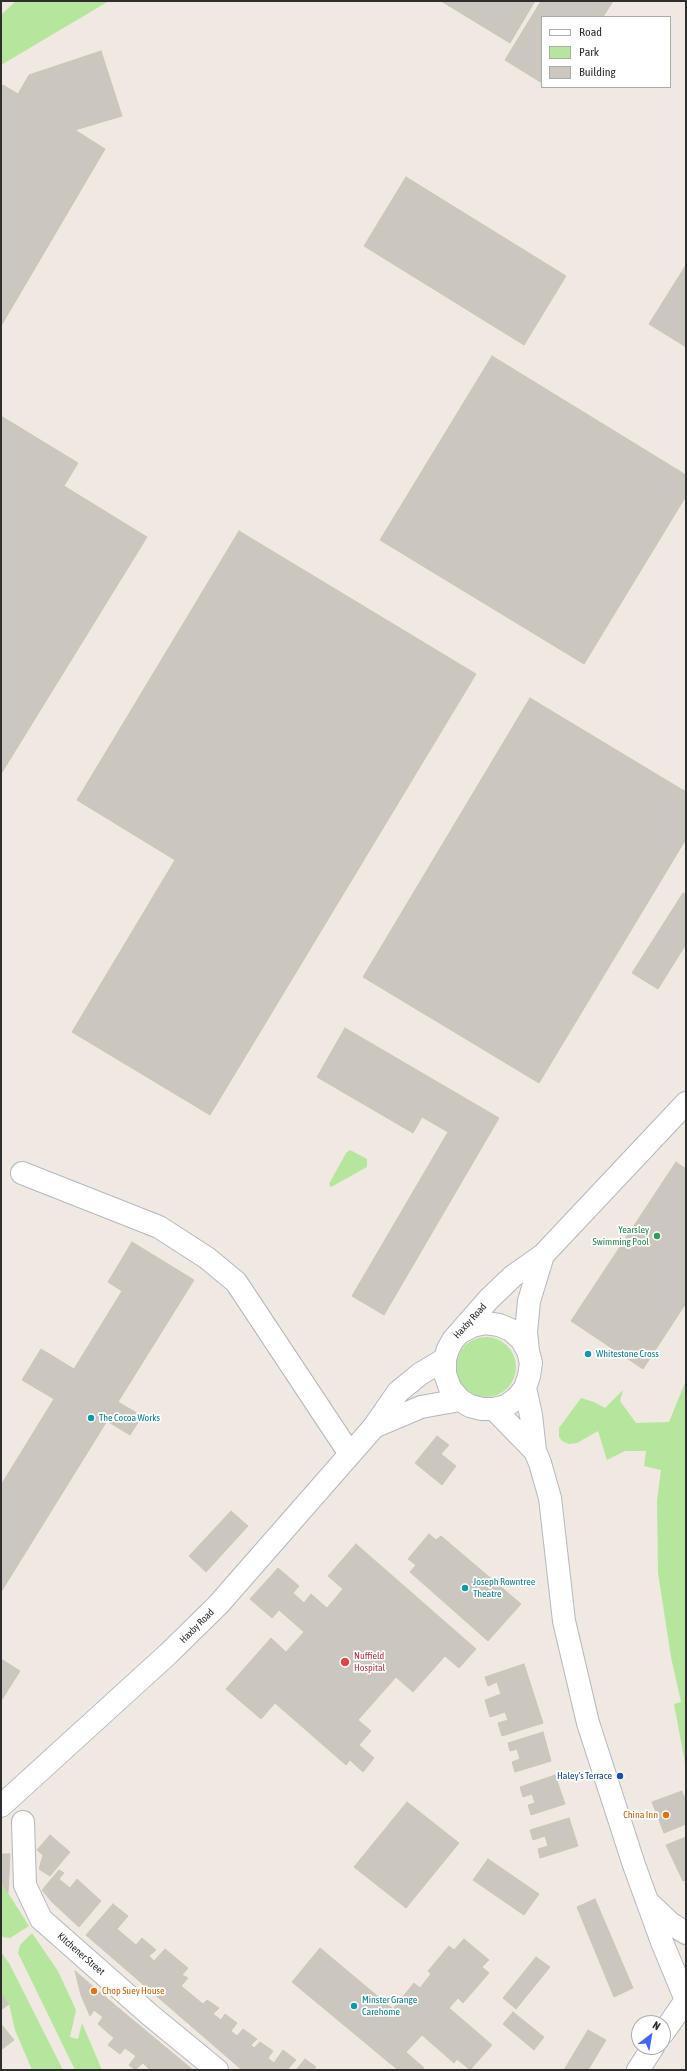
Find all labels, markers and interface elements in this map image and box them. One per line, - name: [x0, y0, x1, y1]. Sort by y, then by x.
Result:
- legend: [541, 16, 671, 88]
- text: Road: [579, 25, 602, 39]
- text: Park: [579, 45, 599, 59]
- text: Building: [579, 65, 616, 79]
- place label: Yearsley Swimming Pool: [593, 1224, 649, 1248]
- marker: Yearsley Swimming Pool: [652, 1231, 662, 1241]
- street label: Haxby Road: [451, 1301, 489, 1341]
- place label: Whitestone Cross: [596, 1348, 659, 1360]
- marker: Whitestone Cross: [583, 1349, 593, 1359]
- place label: The Cocoa Works: [99, 1412, 160, 1424]
- marker: The Cocoa Works: [86, 1413, 96, 1423]
- place label: Joseph Rowntree Theatre: [473, 1576, 535, 1600]
- marker: Joseph Rowntree Theatre: [460, 1583, 470, 1593]
- street label: Haxby Road: [177, 1606, 217, 1646]
- place label: Nuffield Hospital: [354, 1650, 385, 1674]
- marker: Nuffield Hospital: [339, 1656, 351, 1668]
- place label: Haley's Terrace: [557, 1770, 612, 1782]
- marker: Haley's Terrace: [615, 1771, 625, 1781]
- place label: China Inn: [623, 1809, 658, 1821]
- marker: China Inn: [661, 1810, 671, 1820]
- street label: Kitchener Street: [55, 1930, 107, 1978]
- place label: Chop Suey House: [102, 1985, 165, 1997]
- marker: Chop Suey House: [89, 1986, 99, 1996]
- place label: Minster Grange Carehome: [362, 1994, 417, 2018]
- marker: Minster Grange Carehome: [349, 2001, 359, 2011]
- north arrow: [631, 2015, 671, 2055]
- text: N: [651, 2019, 663, 2032]

